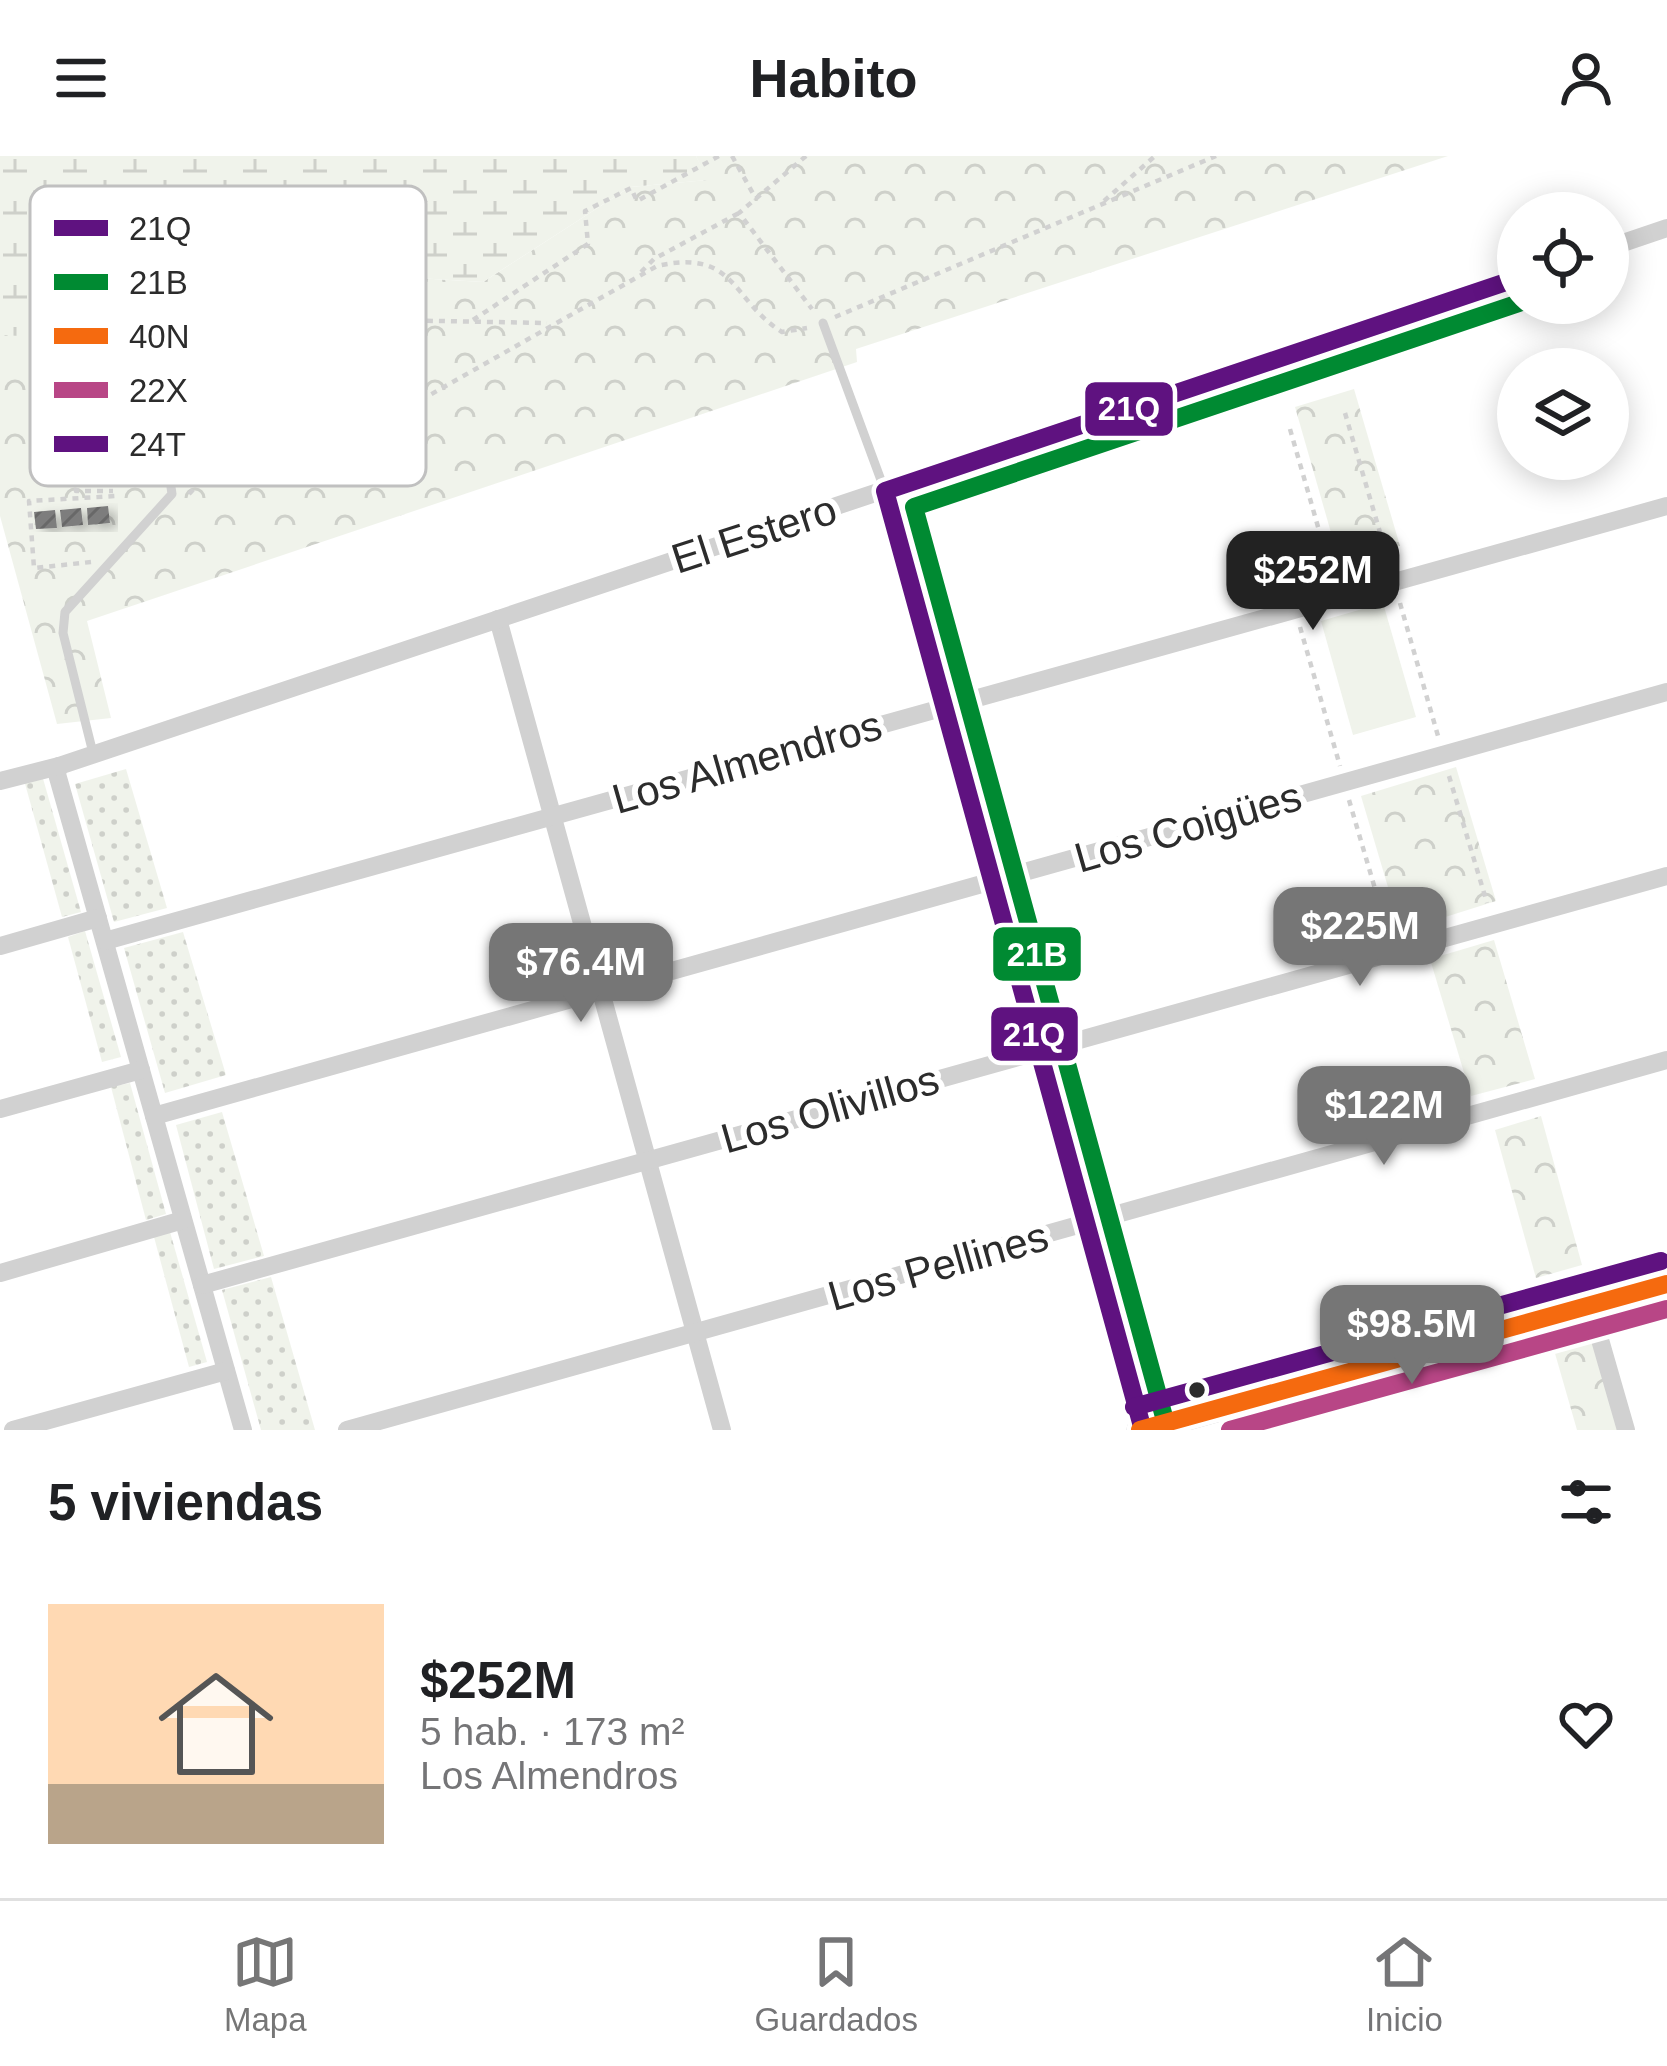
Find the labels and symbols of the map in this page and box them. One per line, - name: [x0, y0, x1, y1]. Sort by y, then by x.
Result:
- legend: [30, 186, 426, 486]
- text: 21Q: [129, 210, 191, 247]
- text: 21B: [129, 264, 188, 301]
- text: 40N: [129, 318, 190, 355]
- text: 22X: [129, 372, 188, 409]
- line badge: 21Q: [1083, 380, 1175, 438]
- text: 21Q: [1098, 390, 1160, 427]
- text: 24T: [129, 426, 186, 463]
- street label: El Estero: [666, 485, 842, 583]
- pin: $252M: [1229, 531, 1397, 633]
- street label: Los Almendros: [607, 701, 887, 823]
- street label: Los Coigües: [1069, 772, 1307, 882]
- pin: $225M: [1276, 887, 1444, 989]
- pin: $76.4M: [483, 923, 679, 1025]
- line badge: 21B: [991, 925, 1083, 983]
- text: 21B: [1007, 936, 1067, 973]
- line badge: 21Q: [989, 1005, 1080, 1063]
- text: 21Q: [1003, 1016, 1065, 1053]
- street label: Los Olivillos: [716, 1056, 944, 1162]
- pin: $122M: [1300, 1066, 1468, 1168]
- street label: Los Pellines: [823, 1212, 1053, 1320]
- pin: $98.5M: [1314, 1285, 1510, 1387]
- unlabelled marker: [1186, 1379, 1208, 1401]

